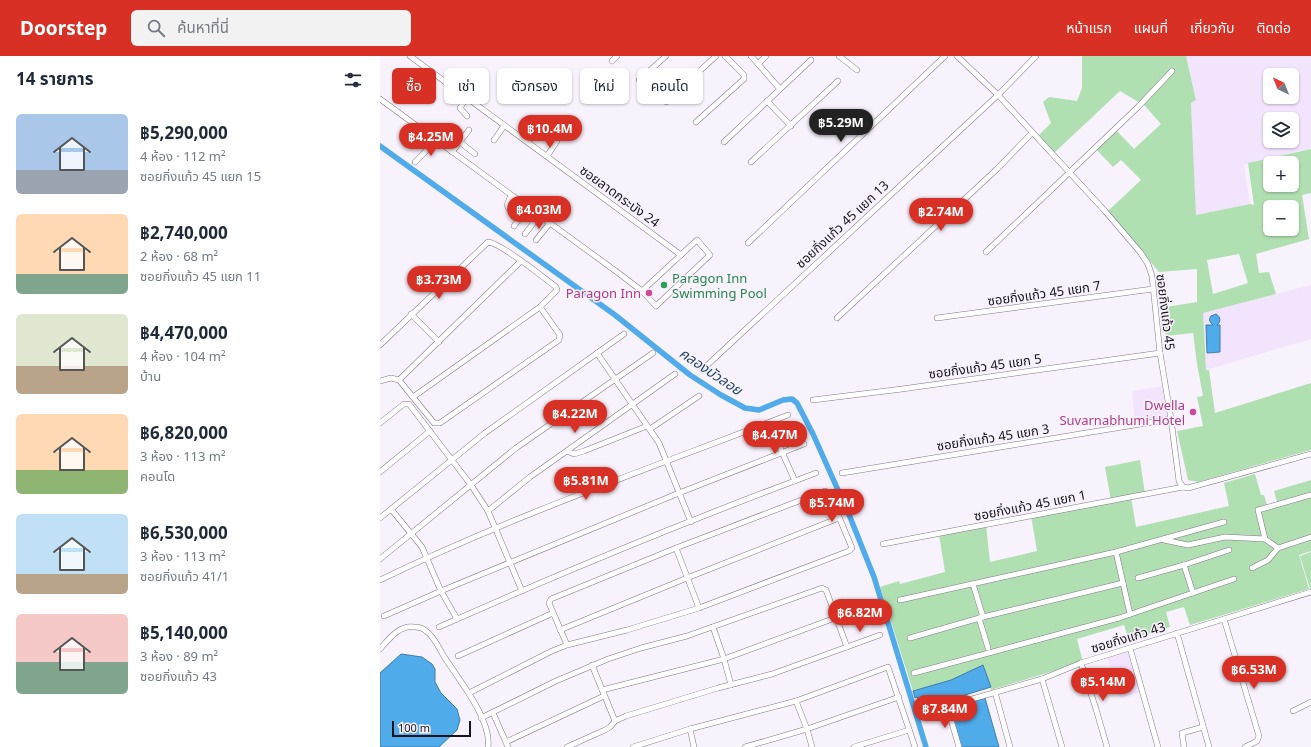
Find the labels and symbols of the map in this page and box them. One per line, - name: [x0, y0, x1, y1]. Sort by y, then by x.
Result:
- north arrow: [1263, 68, 1299, 104]
- pin: ฿5.29M: [808, 109, 874, 143]
- pin: ฿10.4M: [517, 115, 583, 149]
- pin: ฿4.25M: [398, 123, 464, 157]
- street label: ซอยลาดกระบัง 24: [576, 161, 664, 231]
- street label: ซอยกิ่งแก้ว 45 แยก 13: [792, 176, 892, 272]
- pin: ฿4.03M: [506, 196, 572, 230]
- pin: ฿2.74M: [908, 198, 974, 232]
- pin: ฿3.73M: [406, 266, 472, 300]
- place label: Paragon Inn Swimming Pool: [672, 269, 767, 302]
- street label: ซอยกิ่งแก้ว 45: [1152, 273, 1180, 351]
- street label: ซอยกิ่งแก้ว 45 แยก 7: [986, 276, 1102, 310]
- marker: Paragon Inn Swimming Pool: [659, 280, 669, 290]
- place label: Paragon Inn: [566, 284, 641, 302]
- marker: Paragon Inn: [644, 288, 654, 298]
- water label: คลองบัวลอย: [676, 343, 747, 400]
- street label: ซอยกิ่งแก้ว 45 แยก 5: [927, 349, 1043, 383]
- place label: Dwella Suvarnabhumi Hotel: [1059, 396, 1185, 429]
- pin: ฿4.22M: [542, 400, 608, 434]
- marker: Dwella Suvarnabhumi Hotel: [1188, 407, 1198, 417]
- street label: ซอยกิ่งแก้ว 45 แยก 3: [935, 419, 1051, 455]
- pin: ฿4.47M: [742, 421, 808, 455]
- pin: ฿5.81M: [553, 467, 619, 501]
- street label: ซอยกิ่งแก้ว 45 แยก 1: [972, 485, 1088, 525]
- pin: ฿5.74M: [799, 489, 865, 523]
- pin: ฿6.82M: [827, 599, 893, 633]
- street label: ซอยกิ่งแก้ว 43: [1089, 617, 1167, 657]
- pin: ฿6.53M: [1221, 656, 1287, 690]
- pin: ฿5.14M: [1070, 668, 1136, 702]
- pin: ฿7.84M: [912, 695, 978, 729]
- scale bar: [392, 719, 471, 738]

